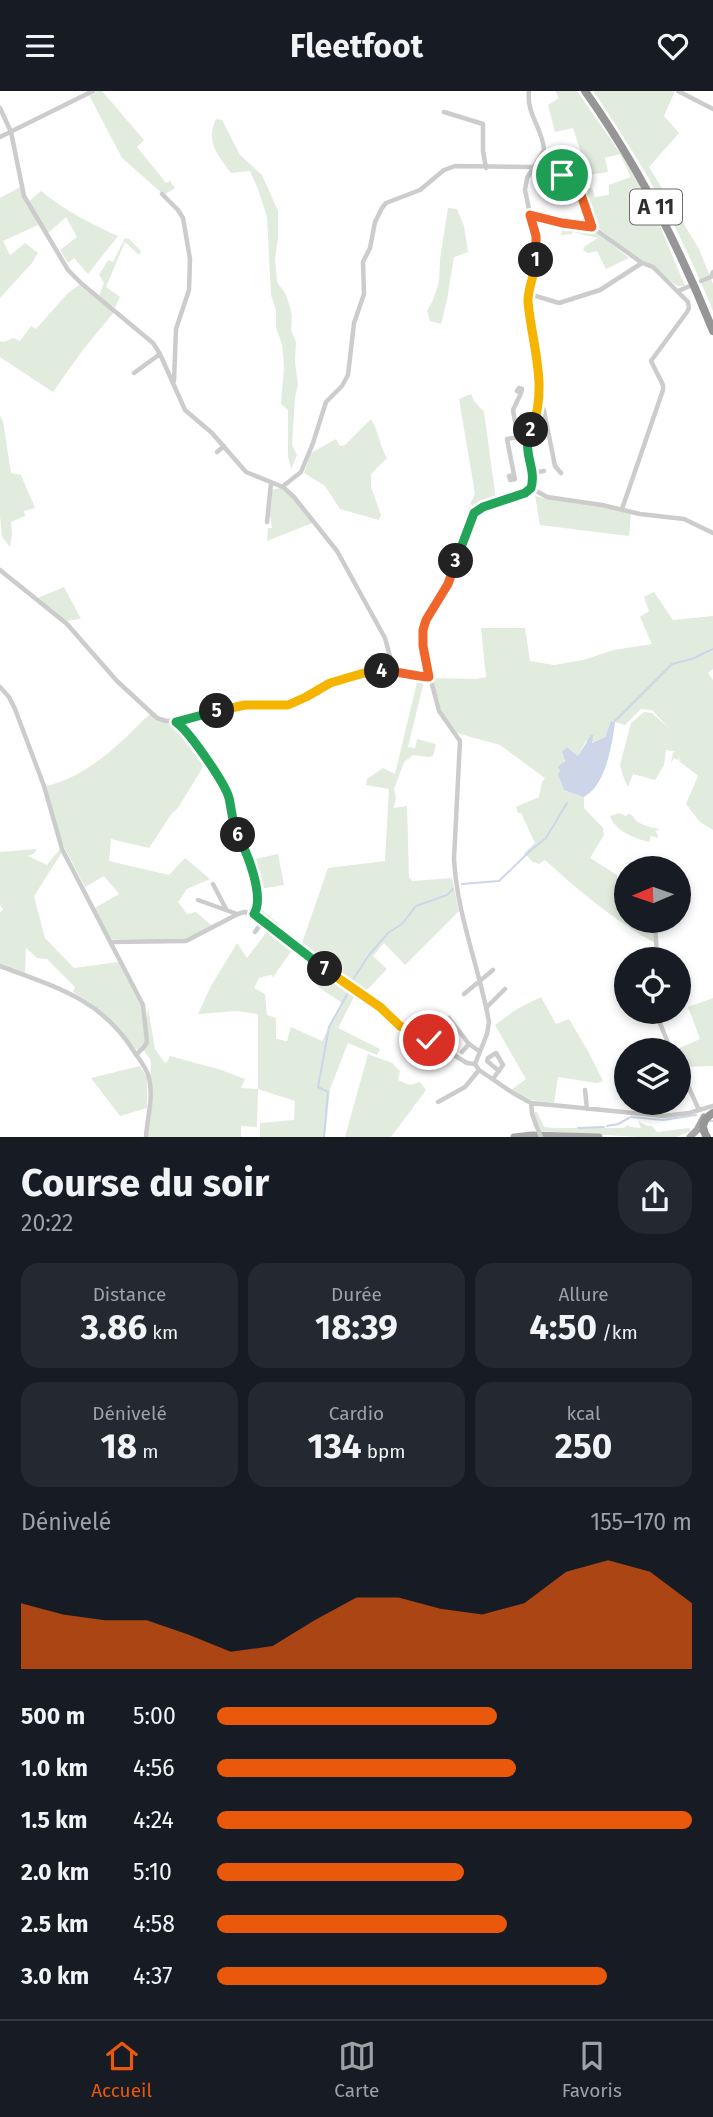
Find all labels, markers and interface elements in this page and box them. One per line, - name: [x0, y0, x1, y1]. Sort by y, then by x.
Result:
- icon: menu: [21, 27, 59, 65]
- text: Fleetfoot: [290, 27, 423, 65]
- icon: heart: [654, 27, 692, 65]
- pin: [532, 145, 592, 205]
- icon: arrive: [543, 156, 581, 194]
- road number: A 11: [630, 190, 682, 225]
- pin: 1: [518, 243, 554, 277]
- text: 1: [531, 248, 540, 271]
- pin: 2: [514, 413, 548, 447]
- text: 2: [526, 418, 535, 441]
- pin: 3: [438, 543, 474, 579]
- text: 3: [451, 549, 460, 572]
- pin: 4: [364, 653, 400, 689]
- text: 4: [376, 659, 387, 682]
- pin: 5: [200, 693, 234, 729]
- text: 5: [211, 699, 222, 722]
- pin: 6: [220, 817, 256, 853]
- text: 6: [232, 823, 243, 846]
- north arrow: [614, 856, 691, 933]
- map controls: [614, 856, 691, 1115]
- button: locate: [614, 947, 691, 1024]
- pin: 7: [308, 951, 342, 987]
- text: 7: [320, 957, 329, 980]
- pin: [399, 1010, 459, 1070]
- icon: check: [410, 1021, 448, 1059]
- button: layers: [614, 1038, 691, 1115]
- text: Course du soir: [21, 1160, 269, 1206]
- button: share: [618, 1160, 692, 1234]
- text: 20:22: [21, 1209, 74, 1237]
- text: Distance: [93, 1283, 166, 1306]
- text: Durée: [331, 1283, 382, 1306]
- text: Allure: [558, 1283, 609, 1306]
- text: 3.86: [81, 1306, 147, 1348]
- text: 18:39: [315, 1306, 398, 1348]
- text: 4:50: [529, 1306, 597, 1348]
- text: km: [147, 1321, 178, 1344]
- text: /km: [597, 1321, 638, 1344]
- text: Dénivelé: [92, 1402, 167, 1425]
- text: Cardio: [329, 1402, 384, 1425]
- text: kcal: [566, 1402, 601, 1425]
- text: 18: [101, 1425, 137, 1467]
- text: 134: [307, 1425, 362, 1467]
- text: 250: [555, 1425, 612, 1467]
- text: m: [137, 1440, 158, 1463]
- text: bpm: [362, 1440, 406, 1463]
- text: Dénivelé: [21, 1508, 111, 1536]
- text: 155–170 m: [590, 1508, 692, 1536]
- text: 500 m: [21, 1702, 85, 1730]
- text: 5:00: [133, 1702, 176, 1730]
- text: 1.0 km: [21, 1754, 88, 1782]
- text: 4:56: [133, 1754, 175, 1782]
- text: 1.5 km: [21, 1806, 87, 1834]
- text: 4:24: [133, 1806, 174, 1834]
- text: 2.0 km: [21, 1858, 89, 1886]
- text: 5:10: [133, 1858, 172, 1886]
- text: 2.5 km: [21, 1910, 89, 1938]
- text: 4:58: [133, 1910, 175, 1938]
- text: 3.0 km: [21, 1962, 89, 1990]
- text: 4:37: [133, 1962, 173, 1990]
- tab: Accueil: [91, 2037, 152, 2102]
- tab: Carte: [334, 2037, 379, 2102]
- tab: Favoris: [562, 2037, 622, 2102]

